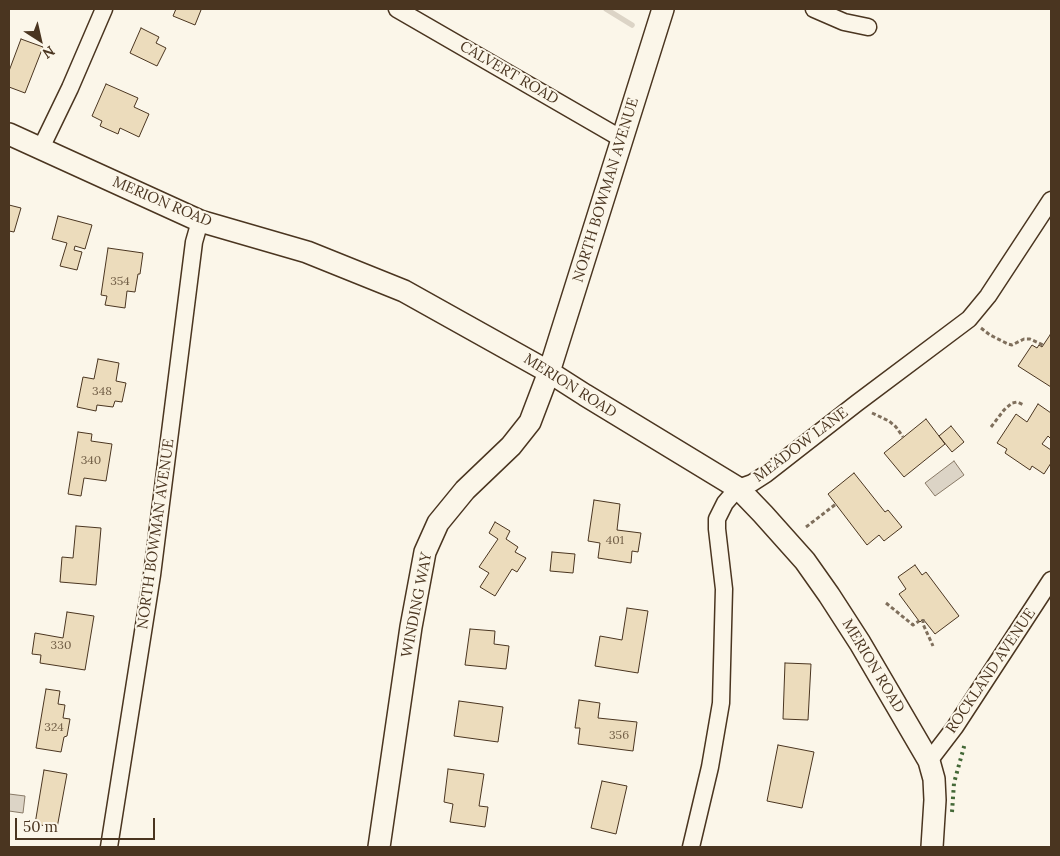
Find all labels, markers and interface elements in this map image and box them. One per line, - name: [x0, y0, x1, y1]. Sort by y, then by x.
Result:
- north arrow: [15, 15, 65, 65]
- street label: CALVERT ROAD: [456, 37, 562, 109]
- text: N: [39, 42, 58, 63]
- street label: NORTH BOWMAN AVENUE: [569, 95, 643, 285]
- street label: MERION ROAD: [110, 173, 214, 231]
- house number: 354: [110, 275, 130, 289]
- street label: MERION ROAD: [520, 350, 620, 422]
- house number: 348: [92, 385, 112, 399]
- street label: MEADOW LANE: [750, 404, 852, 486]
- street label: NORTH BOWMAN AVENUE: [134, 438, 178, 630]
- house number: 340: [81, 454, 101, 468]
- house number: 401: [606, 534, 624, 548]
- street label: WINDING WAY: [398, 551, 436, 659]
- street label: ROCKLAND AVENUE: [942, 605, 1040, 737]
- street label: MERION ROAD: [838, 616, 908, 716]
- house number: 330: [51, 639, 71, 653]
- house number: 324: [44, 721, 64, 735]
- house number: 356: [609, 729, 629, 743]
- scale bar: [18, 808, 158, 840]
- text: 50 m: [23, 817, 58, 836]

